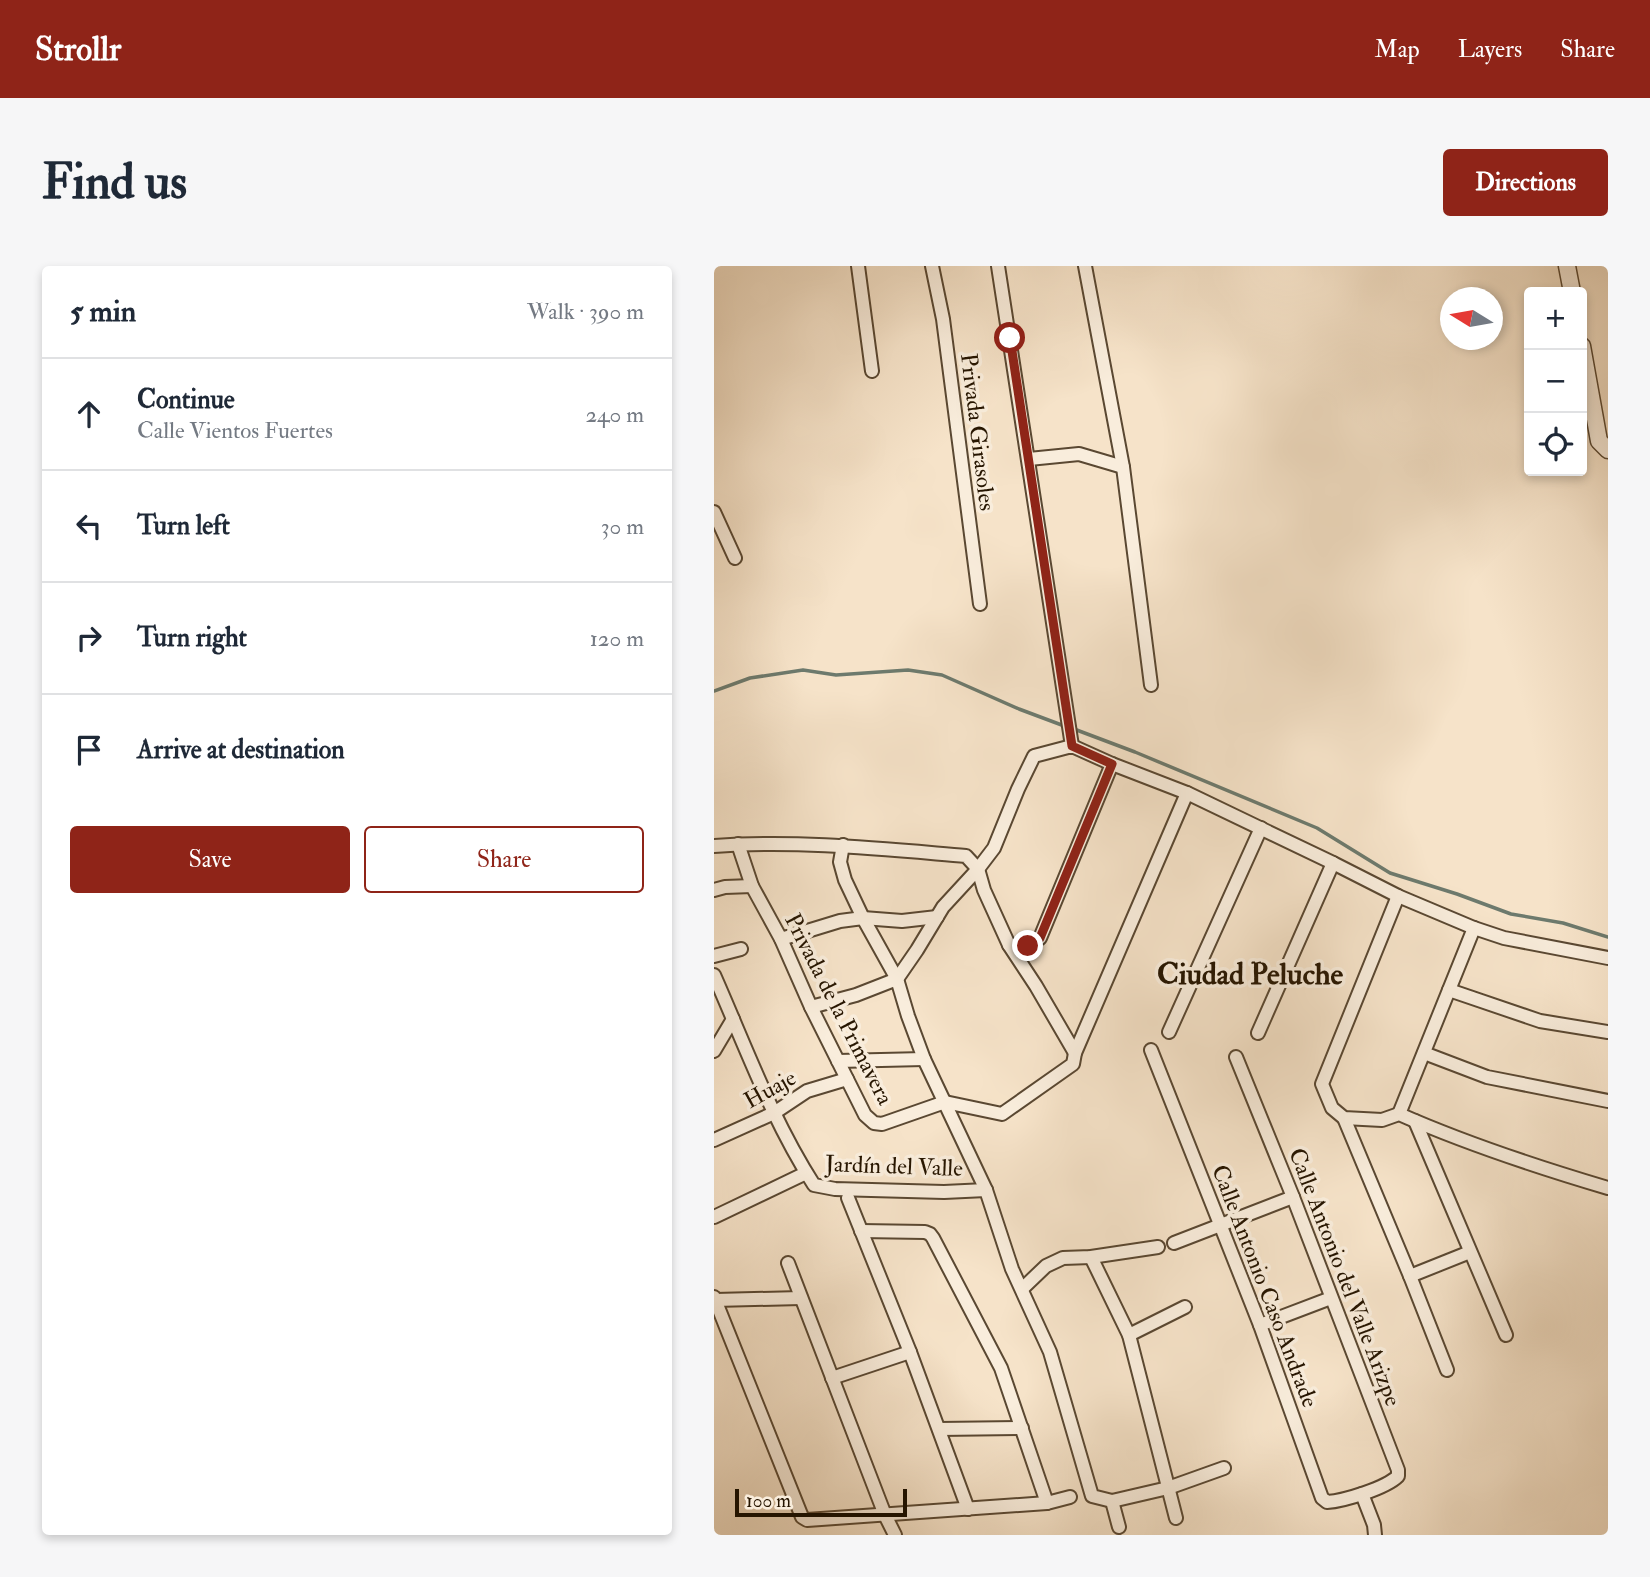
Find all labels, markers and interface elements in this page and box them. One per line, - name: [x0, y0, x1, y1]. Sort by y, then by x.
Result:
- text: Strollr: [35, 29, 121, 70]
- text: Map: [1375, 34, 1420, 65]
- text: Layers: [1458, 34, 1522, 65]
- text: Share: [1560, 34, 1615, 65]
- button: Directions: [1443, 149, 1608, 216]
- text: Find us: [42, 152, 187, 213]
- north arrow: [1440, 287, 1503, 350]
- map controls: [1524, 287, 1587, 476]
- button: +: [1524, 287, 1587, 350]
- text: 5 min: [70, 293, 136, 330]
- text: Walk · 390 m: [527, 297, 644, 326]
- route start: [994, 322, 1025, 353]
- button: −: [1524, 350, 1587, 413]
- street label: Privada Girasoles: [954, 352, 1002, 512]
- text: Continue: [137, 384, 235, 416]
- icon: ahead: [70, 395, 108, 433]
- text: 240 m: [585, 400, 644, 429]
- button: locate: [1524, 413, 1587, 476]
- text: Calle Vientos Fuertes: [137, 416, 333, 445]
- icon: left: [70, 507, 108, 545]
- text: Turn left: [137, 510, 230, 542]
- text: 30 m: [601, 512, 644, 541]
- icon: right: [70, 619, 108, 657]
- text: Turn right: [137, 622, 247, 654]
- text: 120 m: [590, 624, 644, 653]
- icon: arrive: [70, 731, 108, 769]
- text: Arrive at destination: [137, 734, 345, 766]
- button: Save: [70, 826, 350, 893]
- button: Share: [364, 826, 644, 893]
- street label: Privada de la Primavera: [778, 908, 900, 1110]
- route end: [1012, 930, 1043, 961]
- district label: Ciudad Peluche: [1157, 956, 1343, 993]
- street label: Huaje: [739, 1063, 801, 1115]
- street label: Calle Antonio del Valle Arizpe: [1281, 1144, 1408, 1411]
- street label: Jardín del Valle: [824, 1149, 964, 1183]
- street label: Calle Antonio Caso Andrade: [1205, 1161, 1325, 1412]
- scale bar: [735, 1486, 906, 1518]
- text: 100 m: [746, 1489, 791, 1513]

